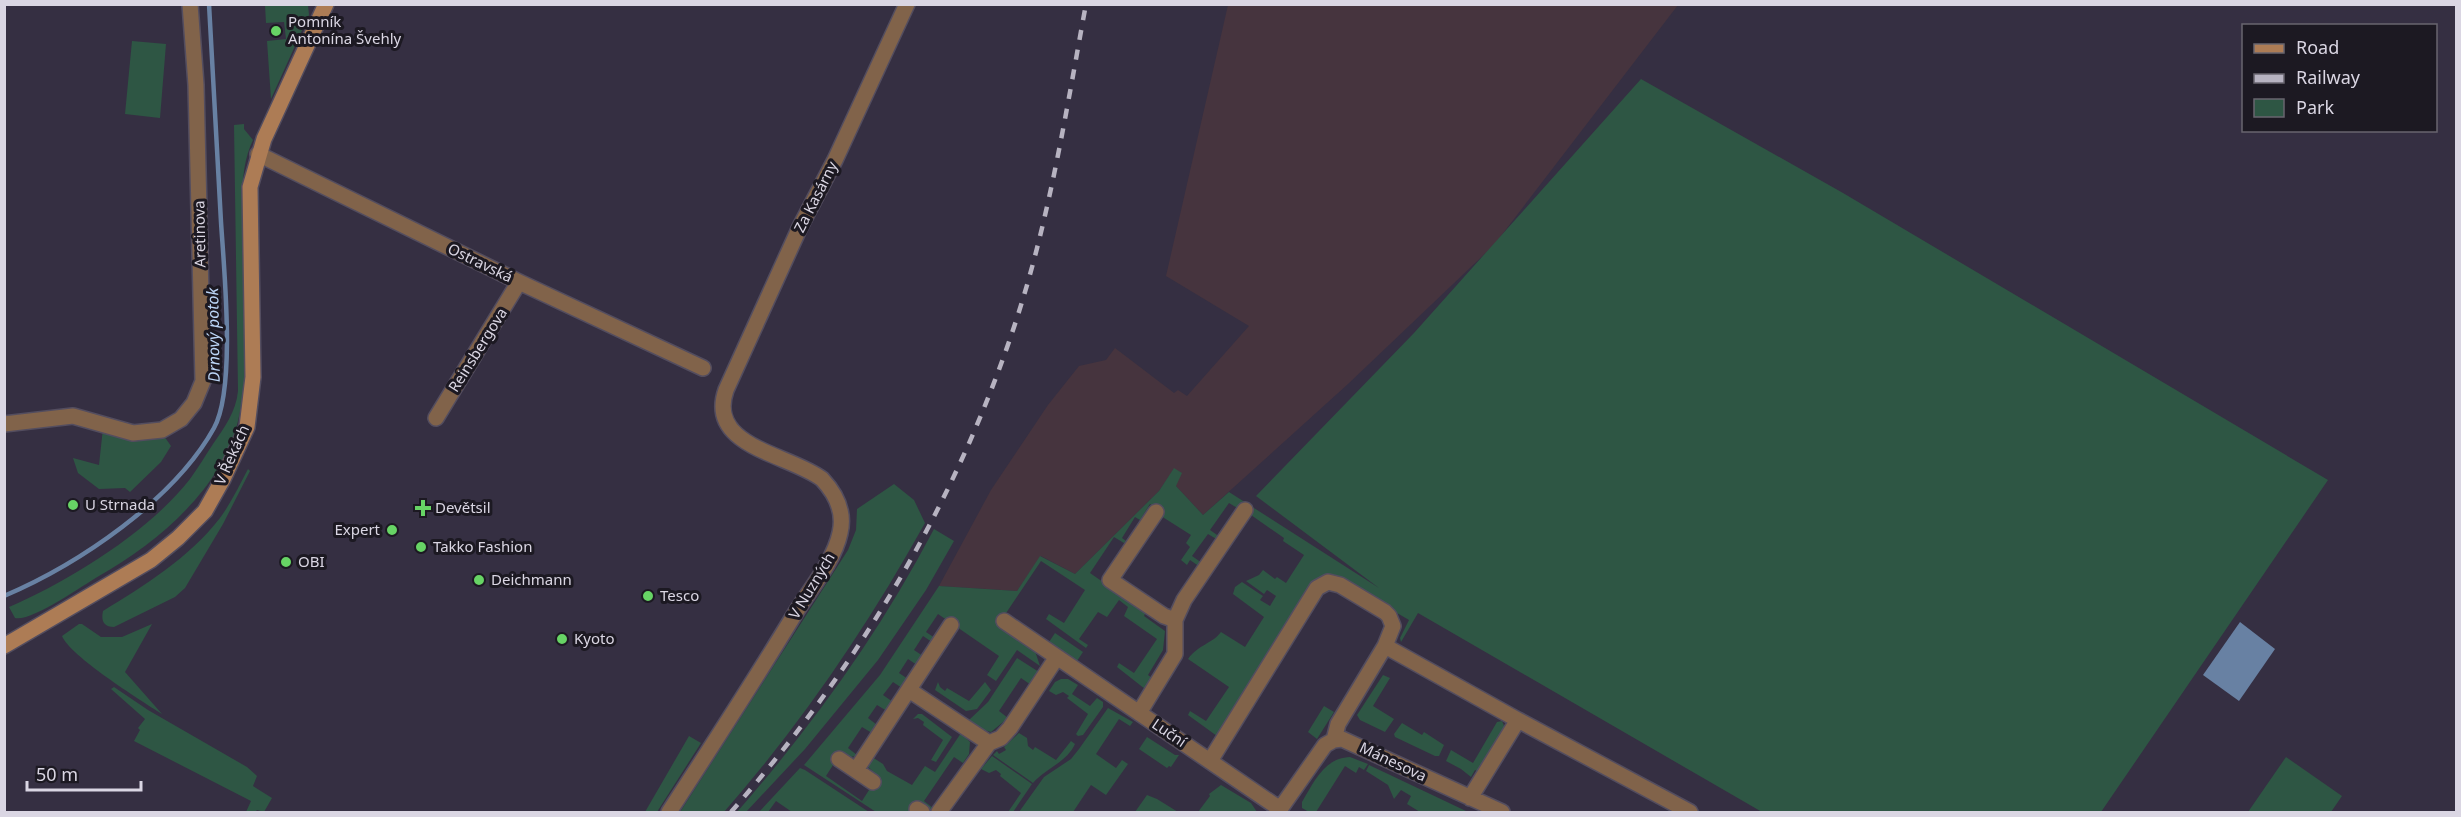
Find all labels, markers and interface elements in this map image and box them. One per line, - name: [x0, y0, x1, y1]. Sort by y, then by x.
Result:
- place label: Pomník Antonína Švehly: [288, 11, 402, 48]
- marker: Pomník Antonína Švehly: [269, 24, 283, 38]
- legend: [2242, 24, 2437, 132]
- text: Road: [2296, 35, 2339, 59]
- text: Railway: [2296, 65, 2361, 89]
- text: Park: [2296, 95, 2334, 119]
- street label: Za Kasárny: [789, 157, 842, 236]
- street label: Aretinova: [188, 200, 210, 268]
- street label: Ostravská: [445, 238, 516, 286]
- water label: Drnový potok: [201, 286, 225, 382]
- street label: Reinsbergova: [443, 304, 511, 395]
- street label: V Řekách: [209, 421, 253, 488]
- place label: U Strnada: [85, 494, 155, 514]
- place label: Devětsil: [435, 497, 491, 517]
- marker: U Strnada: [66, 498, 80, 512]
- marker: Devětsil: [416, 501, 430, 515]
- place label: Expert: [334, 519, 381, 539]
- marker: Expert: [385, 523, 399, 537]
- place label: Takko Fashion: [433, 536, 532, 556]
- marker: Takko Fashion: [414, 540, 428, 554]
- street label: V Nuzných: [784, 549, 839, 622]
- place label: OBI: [298, 551, 325, 571]
- marker: OBI: [279, 555, 293, 569]
- place label: Deichmann: [491, 569, 572, 589]
- marker: Deichmann: [472, 573, 486, 587]
- place label: Tesco: [660, 585, 699, 605]
- marker: Tesco: [641, 589, 655, 603]
- place label: Kyoto: [574, 628, 615, 648]
- marker: Kyoto: [555, 632, 569, 646]
- street label: Luční: [1148, 713, 1192, 752]
- street label: Mánesova: [1357, 737, 1430, 785]
- scale bar: [27, 754, 141, 792]
- text: 50 m: [36, 762, 78, 786]

